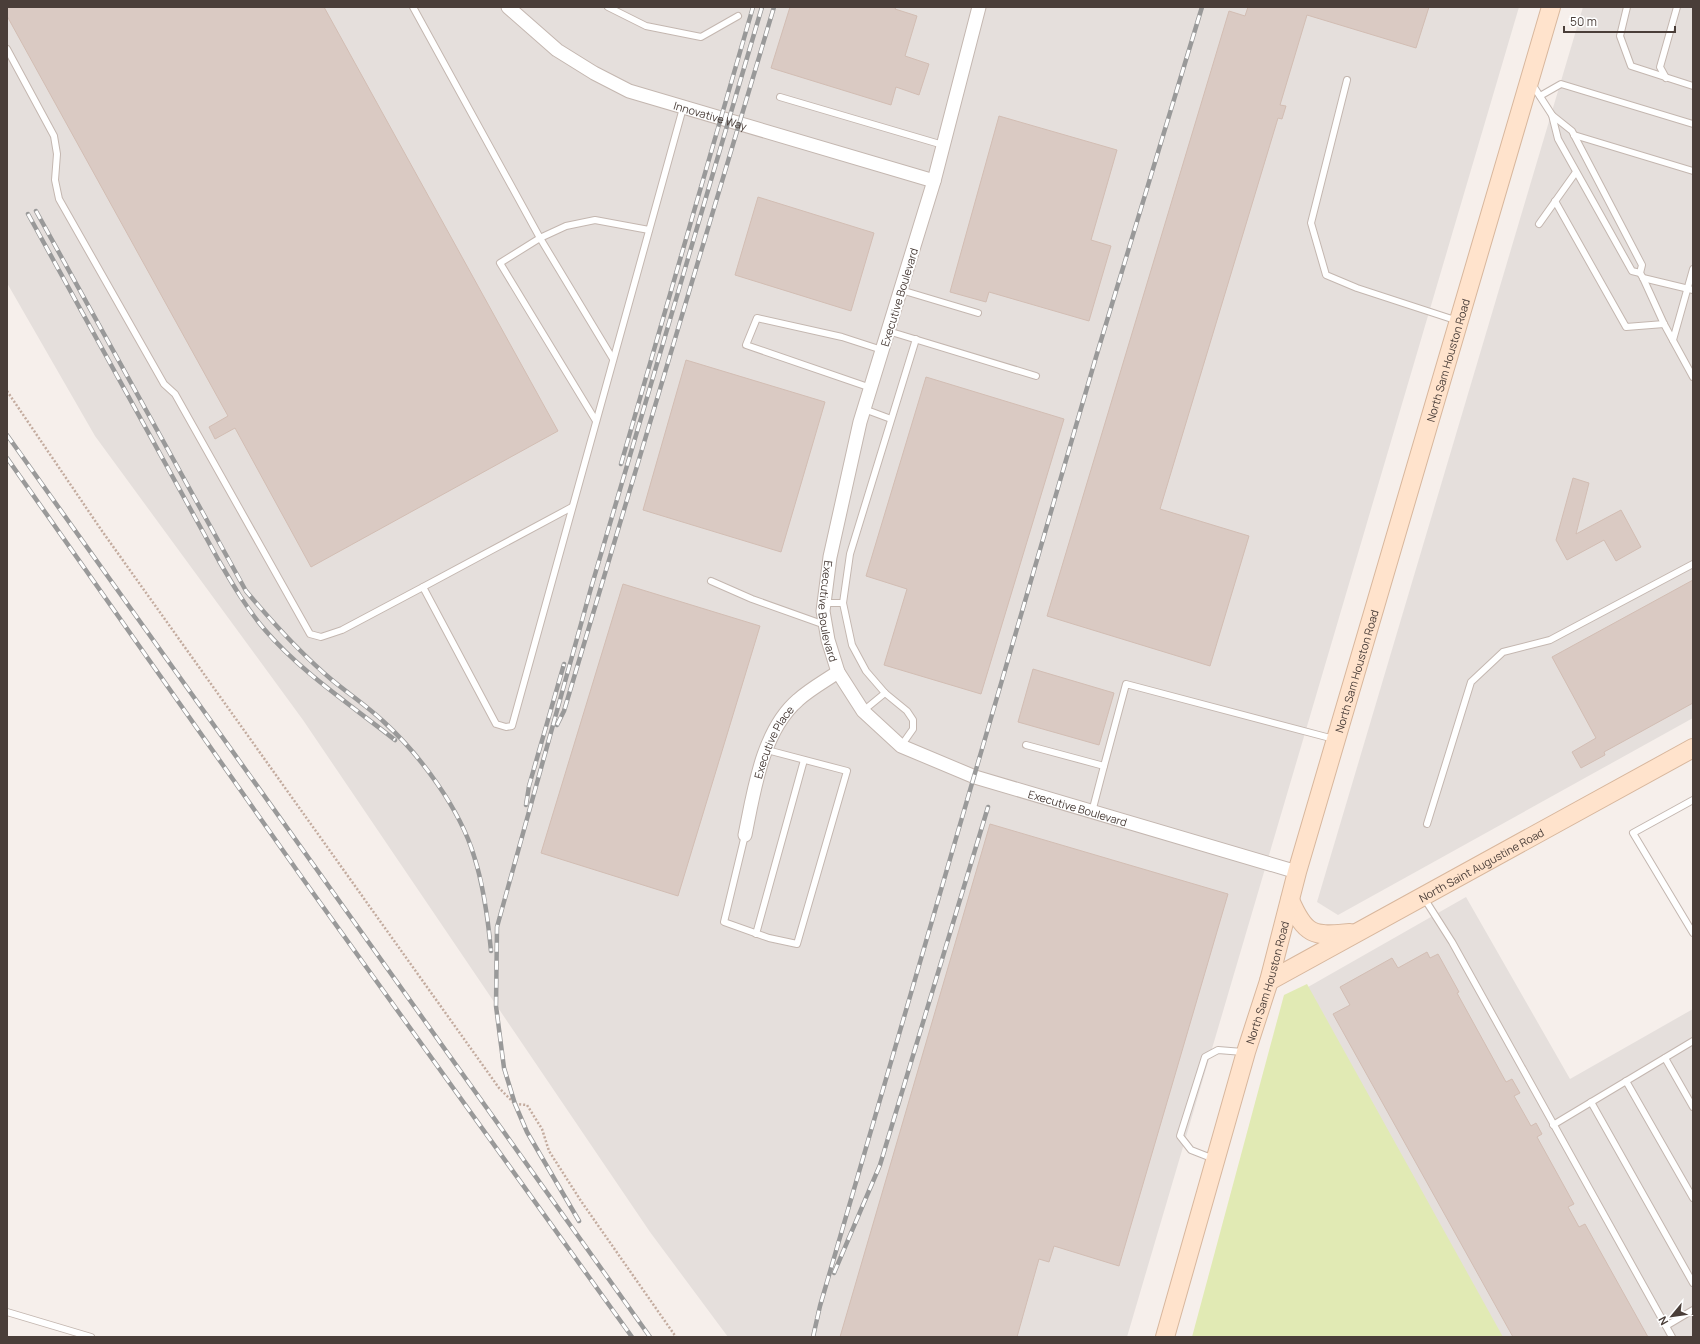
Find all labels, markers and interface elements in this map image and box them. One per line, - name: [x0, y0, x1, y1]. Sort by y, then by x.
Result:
- scale bar: [1564, 8, 1675, 34]
- text: 50 m: [1570, 13, 1597, 30]
- street label: Innovative Way: [672, 97, 749, 133]
- street label: Executive Boulevard: [877, 246, 921, 348]
- street label: North Sam Houston Road: [1422, 297, 1472, 423]
- street label: Executive Boulevard: [815, 560, 842, 663]
- street label: North Sam Houston Road: [1331, 608, 1381, 734]
- street label: Executive Place: [750, 701, 797, 780]
- street label: Executive Boulevard: [1027, 786, 1129, 829]
- street label: North Saint Augustine Road: [1416, 824, 1546, 905]
- street label: North Sam Houston Road: [1242, 919, 1292, 1046]
- north arrow: [1652, 1296, 1692, 1336]
- text: N: [1654, 1314, 1671, 1328]

